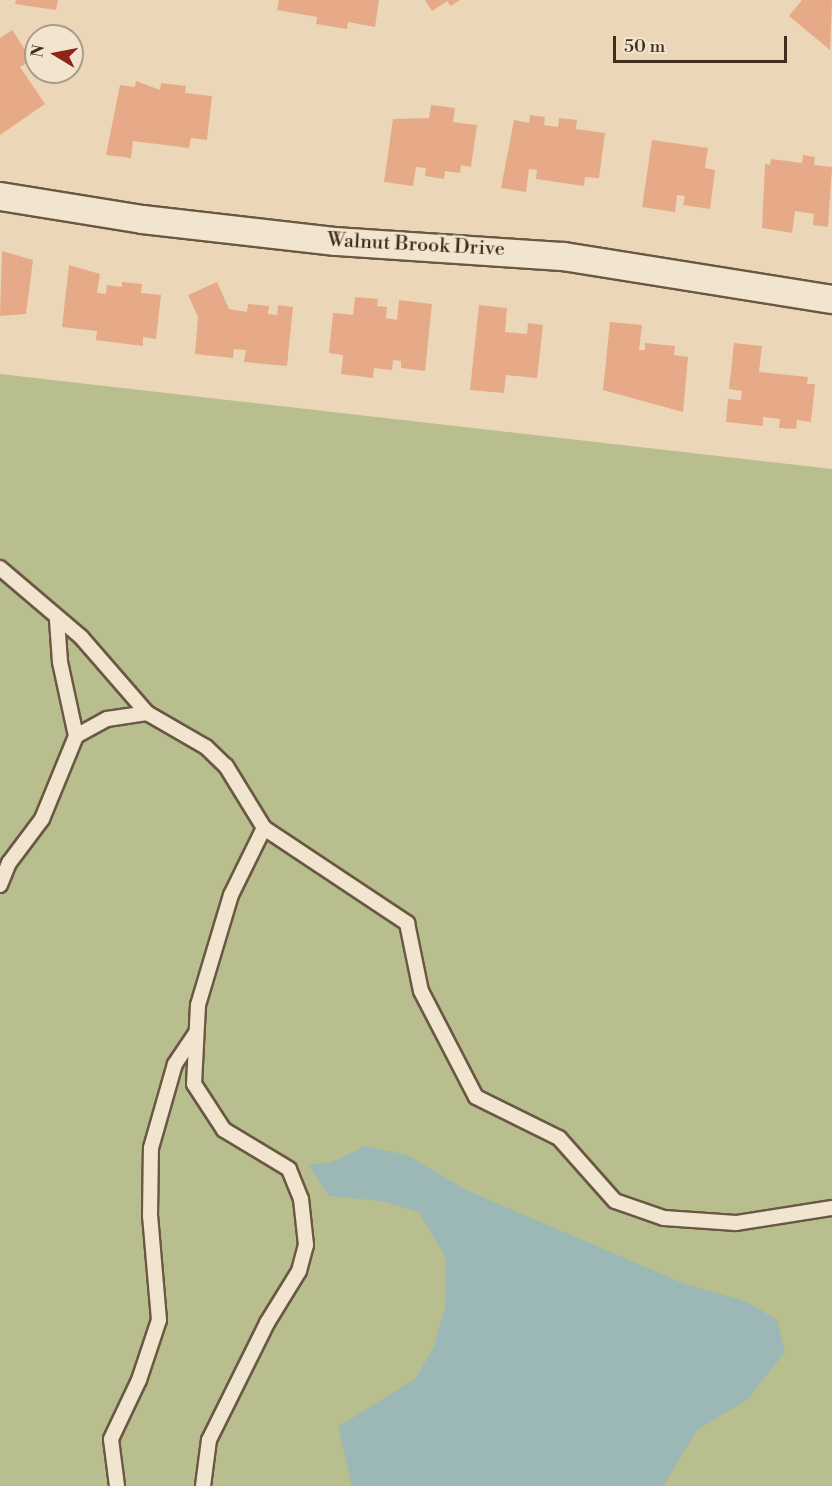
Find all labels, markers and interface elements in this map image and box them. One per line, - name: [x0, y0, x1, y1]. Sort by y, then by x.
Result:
- north arrow: [24, 24, 84, 84]
- scale bar: [616, 24, 790, 62]
- text: 50 m: [624, 35, 665, 58]
- text: N: [27, 43, 49, 59]
- street label: Walnut Brook Drive: [327, 228, 505, 262]

